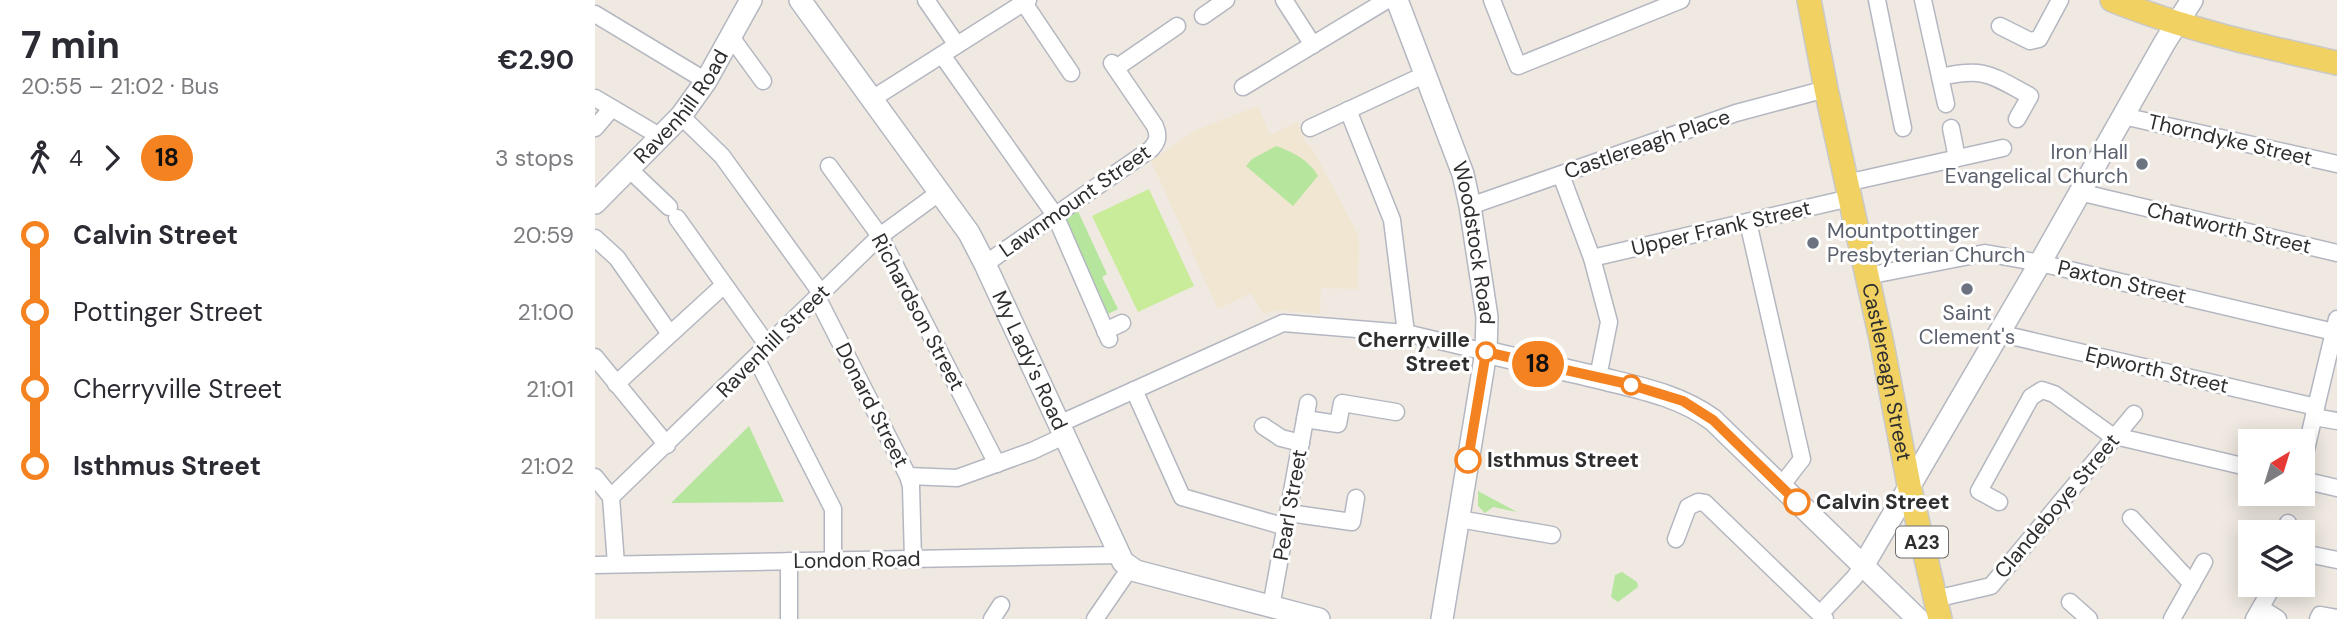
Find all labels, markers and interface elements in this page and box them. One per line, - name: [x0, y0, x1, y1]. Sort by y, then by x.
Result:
- text: 7 min: [21, 20, 120, 70]
- text: €2.90: [498, 43, 574, 77]
- street label: Ravenhill Road: [628, 44, 735, 170]
- text: 20:55 – 21:02 · Bus: [21, 71, 219, 101]
- street label: Castlereagh Place: [1560, 102, 1734, 186]
- street label: Thorndyke Street: [2145, 107, 2315, 173]
- street label: Lawnmount Street: [994, 138, 1156, 264]
- place label: Iron Hall Evangelical Church: [1945, 138, 2128, 190]
- icon: walk: [21, 139, 59, 177]
- icon: forward: [93, 139, 131, 177]
- text: 18: [155, 142, 179, 173]
- text: 4: [69, 143, 83, 173]
- text: 3 stops: [495, 143, 574, 173]
- marker: Iron Hall Evangelical Church: [2134, 156, 2150, 172]
- street label: Woodstock Road: [1445, 157, 1501, 325]
- street label: Upper Frank Street: [1628, 194, 1814, 262]
- street label: Chatworth Street: [2144, 195, 2314, 261]
- place label: Mountpottinger Presbyterian Church: [1827, 217, 2025, 269]
- text: Calvin Street: [73, 218, 238, 252]
- text: 20:59: [513, 220, 574, 250]
- street label: Richardson Street: [865, 229, 971, 395]
- marker: Mountpottinger Presbyterian Church: [1805, 235, 1821, 251]
- street label: Paxton Street: [2055, 254, 2189, 310]
- street label: Ravenhill Street: [710, 278, 836, 404]
- street label: Castlereagh Street: [1855, 280, 1918, 463]
- marker: Saint Clement's: [1959, 281, 1975, 297]
- street label: My Lady's Road: [985, 286, 1074, 435]
- text: Pottinger Street: [73, 295, 263, 329]
- text: 21:00: [517, 297, 574, 327]
- place label: Saint Clement's: [1919, 299, 2015, 351]
- place label: Cherryville Street: [1358, 326, 1470, 378]
- street label: Donard Street: [829, 338, 915, 472]
- street label: Epworth Street: [2083, 340, 2231, 400]
- line badge: 18: [1507, 341, 1569, 387]
- marker: Cherryville Street: [1476, 342, 1496, 362]
- text: 18: [1526, 348, 1550, 379]
- text: Cherryville Street: [73, 372, 282, 406]
- text: 21:01: [526, 374, 574, 404]
- unlabelled marker: [1621, 375, 1641, 395]
- street label: Clandeboye Street: [1988, 428, 2126, 584]
- north arrow: [2238, 429, 2315, 506]
- map controls: [2238, 429, 2315, 597]
- place label: Isthmus Street: [1487, 446, 1639, 474]
- street label: Pearl Street: [1266, 447, 1314, 563]
- marker: Isthmus Street: [1455, 447, 1481, 473]
- text: Isthmus Street: [73, 449, 261, 483]
- text: 21:02: [520, 451, 574, 481]
- place label: Calvin Street: [1816, 488, 1949, 516]
- marker: Calvin Street: [1784, 489, 1810, 515]
- button: layers: [2238, 520, 2315, 597]
- road number: A23: [1896, 526, 1948, 558]
- street label: London Road: [793, 545, 921, 575]

